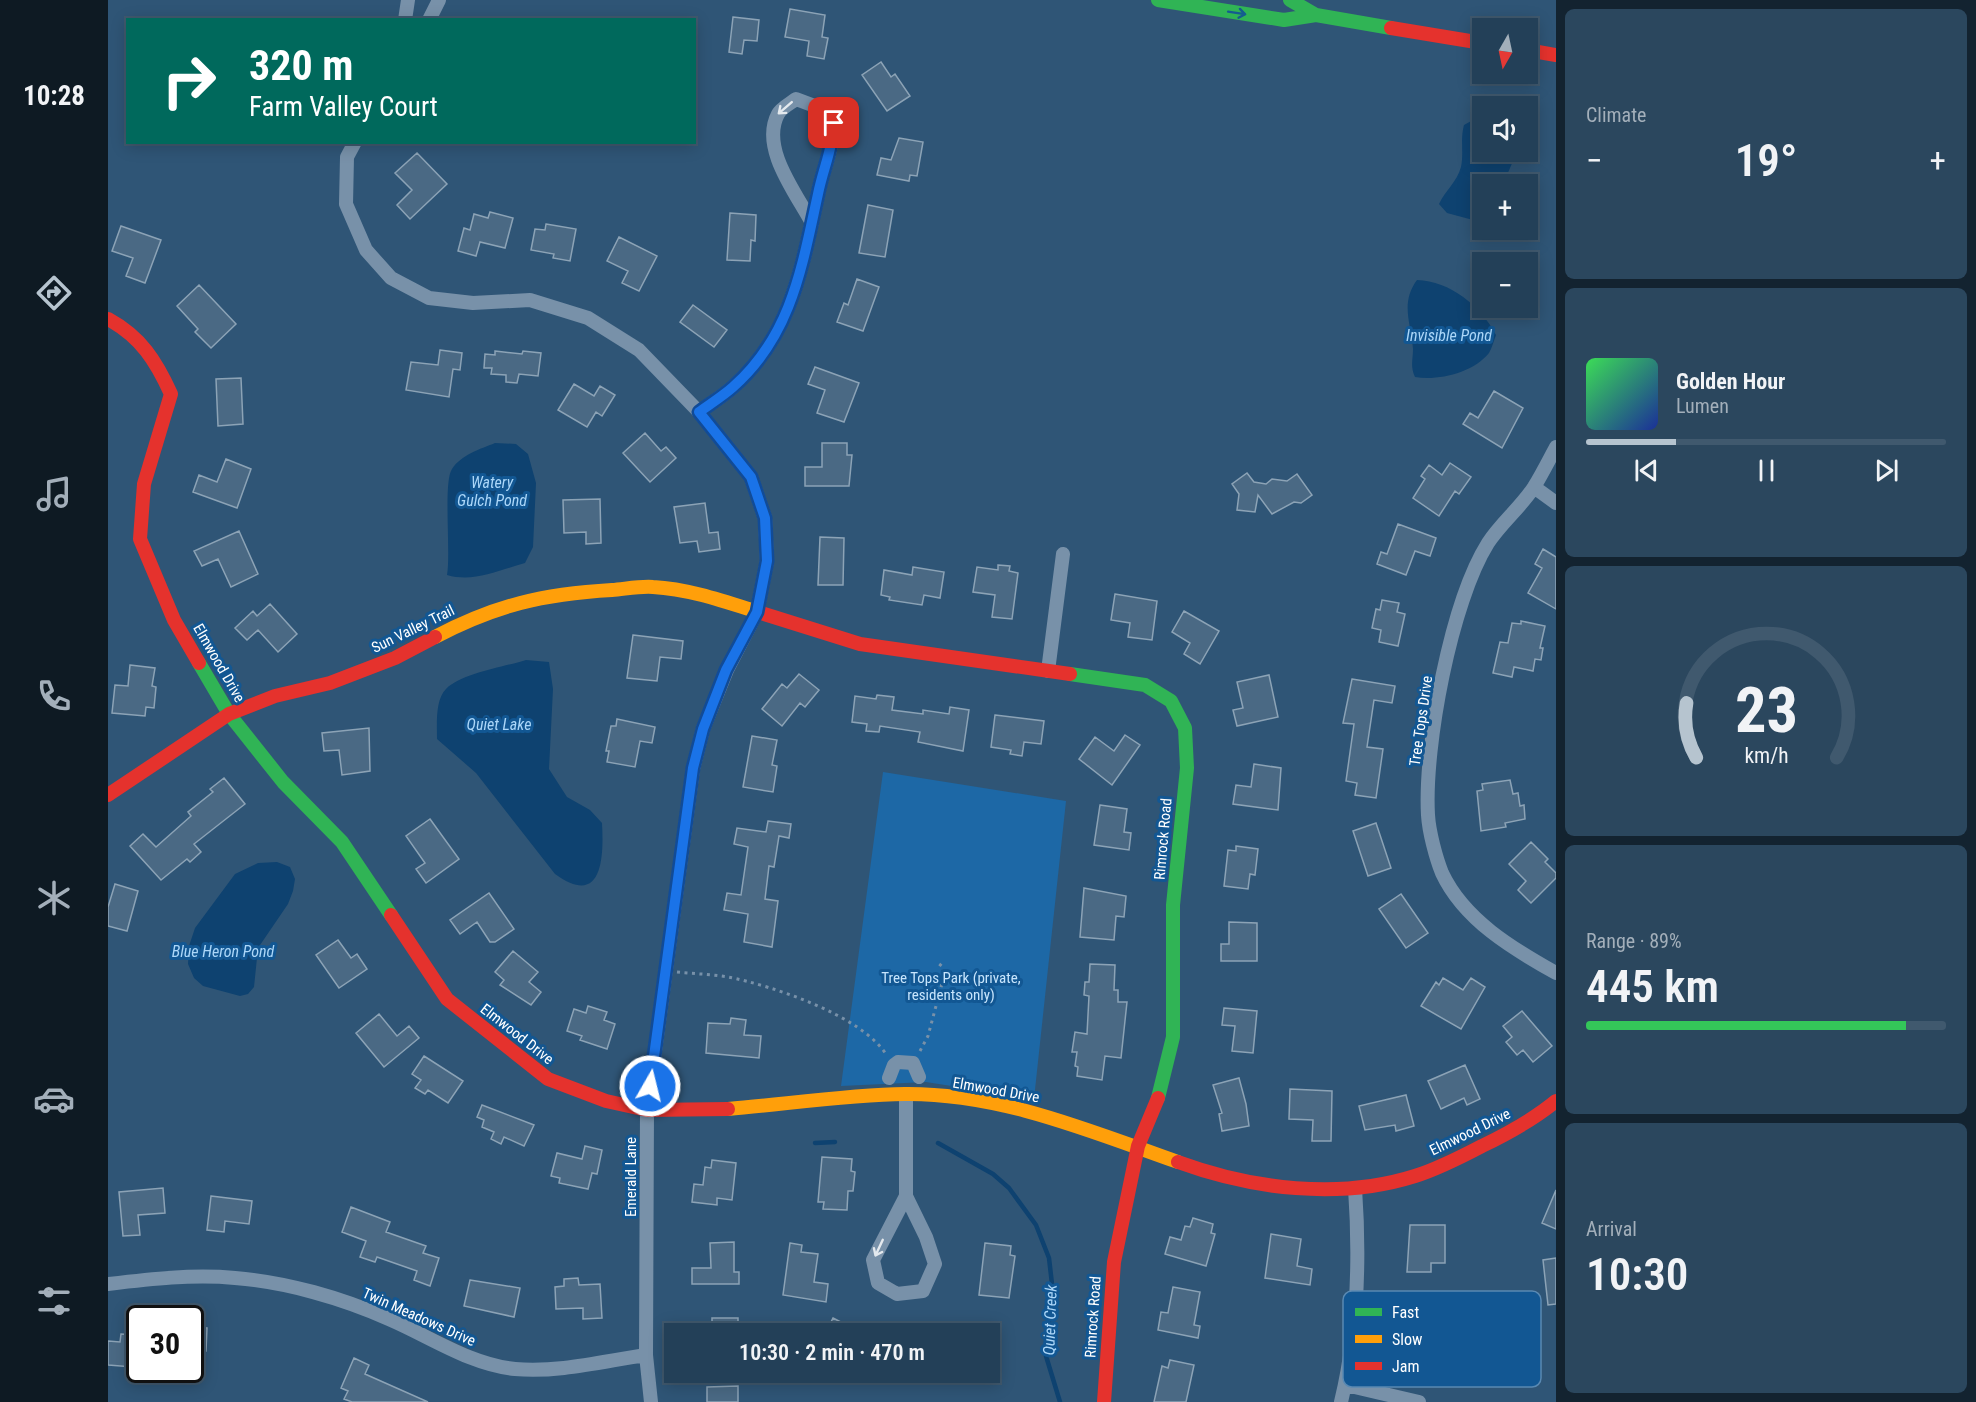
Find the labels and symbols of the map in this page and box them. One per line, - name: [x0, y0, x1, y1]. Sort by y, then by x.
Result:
- one-way arrow: [1227, 7, 1246, 18]
- north arrow: [1472, 18, 1538, 84]
- pin: [808, 97, 859, 148]
- one-way arrow: [777, 102, 793, 115]
- water label: Invisible Pond: [1406, 326, 1492, 345]
- water label: Watery Gulch Pond: [457, 473, 527, 510]
- street label: Sun Valley Trail: [369, 601, 457, 657]
- street label: Elmwood Drive: [189, 620, 249, 706]
- street label: Tree Tops Drive: [1406, 675, 1436, 767]
- water label: Quiet Lake: [467, 715, 531, 734]
- street label: Rimrock Road: [1150, 797, 1176, 881]
- water label: Blue Heron Pond: [172, 942, 274, 961]
- park label: Tree Tops Park (private, residents only): [881, 969, 1021, 1004]
- street label: Elmwood Drive: [477, 1000, 557, 1068]
- position arrow: [618, 1054, 682, 1118]
- street label: Elmwood Drive: [951, 1074, 1041, 1106]
- street label: Elmwood Drive: [1427, 1105, 1513, 1159]
- street label: Emerald Lane: [622, 1137, 640, 1217]
- one-way arrow: [872, 1239, 884, 1257]
- street label: Rimrock Road: [1081, 1276, 1105, 1358]
- water label: Quiet Creek: [1039, 1283, 1061, 1356]
- street label: Twin Meadows Drive: [360, 1284, 478, 1350]
- legend: [1343, 1291, 1541, 1387]
- text: Fast: [1392, 1303, 1419, 1322]
- speed limit sign: 30: [126, 1305, 204, 1383]
- text: Slow: [1392, 1330, 1422, 1349]
- text: Jam: [1392, 1357, 1419, 1376]

